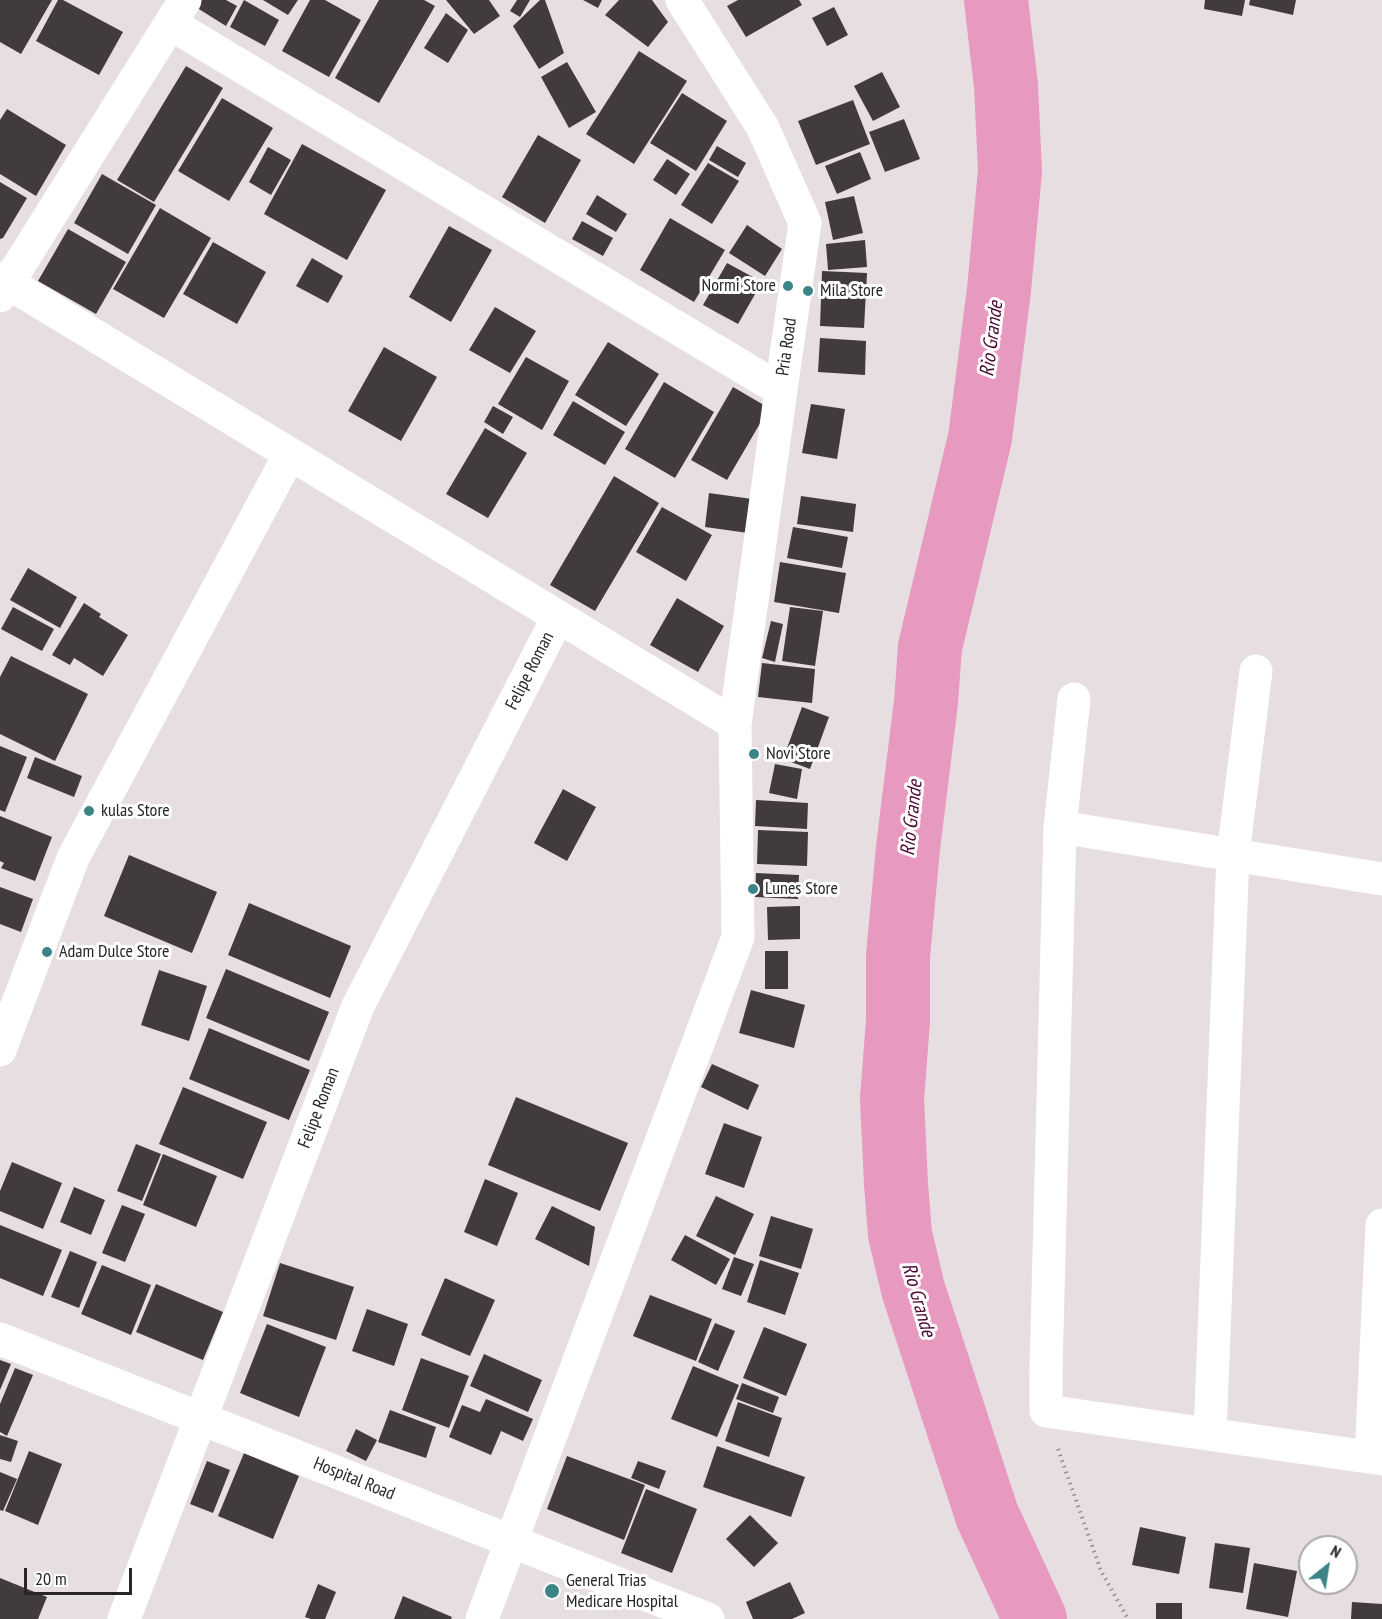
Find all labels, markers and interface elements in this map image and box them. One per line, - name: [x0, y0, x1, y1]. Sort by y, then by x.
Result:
- place label: Normi Store: [702, 275, 776, 297]
- marker: Normi Store: [781, 279, 795, 293]
- place label: Mila Store: [820, 280, 883, 302]
- marker: Mila Store: [801, 284, 815, 298]
- water label: Rio Grande: [975, 300, 1009, 378]
- street label: Pria Road: [772, 317, 802, 377]
- street label: Felipe Roman: [501, 628, 559, 714]
- place label: Novi Store: [766, 743, 831, 765]
- marker: Novi Store: [747, 747, 761, 761]
- water label: Rio Grande: [896, 779, 928, 857]
- place label: kulas Store: [101, 800, 170, 822]
- marker: kulas Store: [82, 804, 96, 818]
- place label: Lunes Store: [765, 878, 838, 900]
- marker: Lunes Store: [746, 882, 760, 896]
- place label: Adam Dulce Store: [59, 941, 170, 963]
- marker: Adam Dulce Store: [40, 945, 54, 959]
- street label: Felipe Roman: [294, 1065, 344, 1151]
- water label: Rio Grande: [896, 1260, 940, 1340]
- street label: Hospital Road: [310, 1453, 398, 1505]
- north arrow: [1298, 1535, 1358, 1595]
- text: N: [1327, 1540, 1345, 1562]
- scale bar: [27, 1556, 135, 1594]
- text: 20 m: [35, 1567, 67, 1590]
- place label: General Trias Medicare Hospital: [566, 1570, 678, 1612]
- marker: General Trias Medicare Hospital: [543, 1582, 561, 1600]

